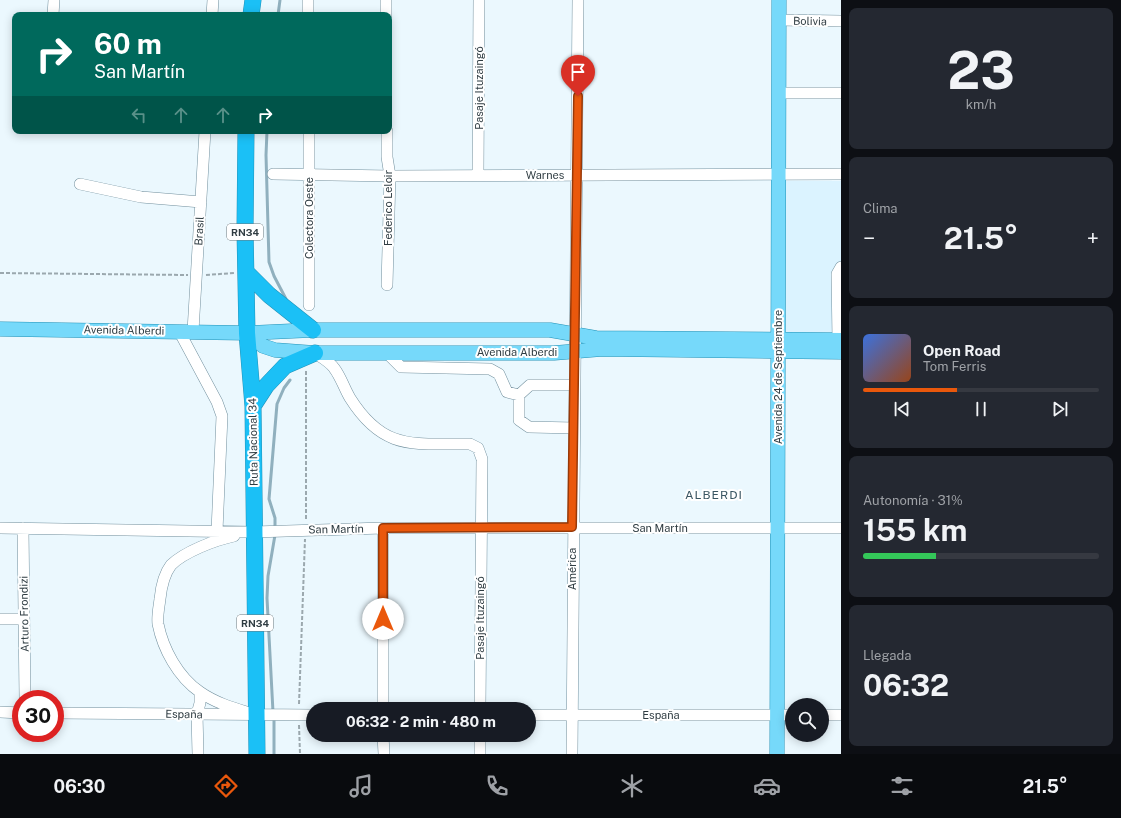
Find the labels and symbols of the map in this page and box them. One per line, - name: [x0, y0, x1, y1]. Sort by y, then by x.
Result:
- street label: Bolivia: [793, 15, 827, 27]
- street label: Pasaje Ituzaingó: [473, 46, 485, 130]
- pin: [561, 55, 595, 96]
- street label: Warnes: [526, 169, 565, 181]
- street label: Federico Leloir: [382, 170, 394, 246]
- street label: Colectora Oeste: [303, 177, 315, 259]
- street label: Brasil: [192, 216, 206, 246]
- road number: RN34: [227, 224, 263, 240]
- street label: Avenida 24 de Septiembre: [772, 310, 784, 444]
- street label: Avenida Alberdi: [84, 323, 164, 337]
- street label: Avenida Alberdi: [477, 346, 557, 358]
- street label: Ruta Nacional 34: [246, 398, 260, 486]
- district label: ALBERDI: [685, 488, 743, 502]
- street label: San Martín: [632, 522, 688, 534]
- street label: San Martín: [308, 523, 364, 535]
- street label: América: [566, 548, 578, 590]
- street label: Arturo Frondizi: [17, 576, 31, 652]
- street label: Pasaje Ituzaingó: [474, 576, 486, 660]
- position arrow: [362, 598, 404, 640]
- road number: RN34: [237, 615, 273, 631]
- speed limit sign: 30: [12, 690, 64, 742]
- street label: España: [165, 708, 203, 720]
- street label: España: [642, 709, 680, 721]

